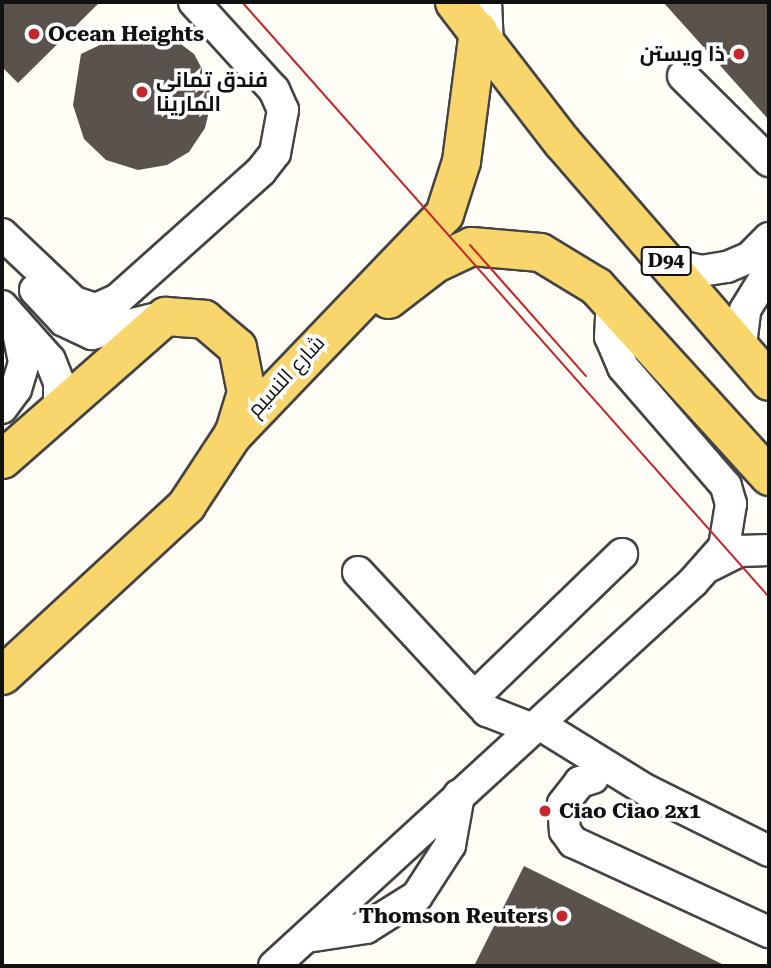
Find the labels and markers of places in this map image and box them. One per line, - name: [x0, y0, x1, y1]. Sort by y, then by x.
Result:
- place label: Ocean Heights: [48, 21, 204, 47]
- marker: Ocean Heights: [26, 26, 42, 42]
- place label: ذا ويستن: [640, 41, 725, 67]
- marker: ذا ويستن: [731, 46, 747, 62]
- place label: فندق تماني المارينا: [156, 67, 268, 117]
- marker: فندق تماني المارينا: [134, 84, 150, 100]
- place label: Ciao Ciao 2x1: [559, 798, 701, 824]
- marker: Ciao Ciao 2x1: [537, 803, 553, 819]
- place label: Thomson Reuters: [359, 903, 548, 929]
- marker: Thomson Reuters: [554, 908, 570, 924]

